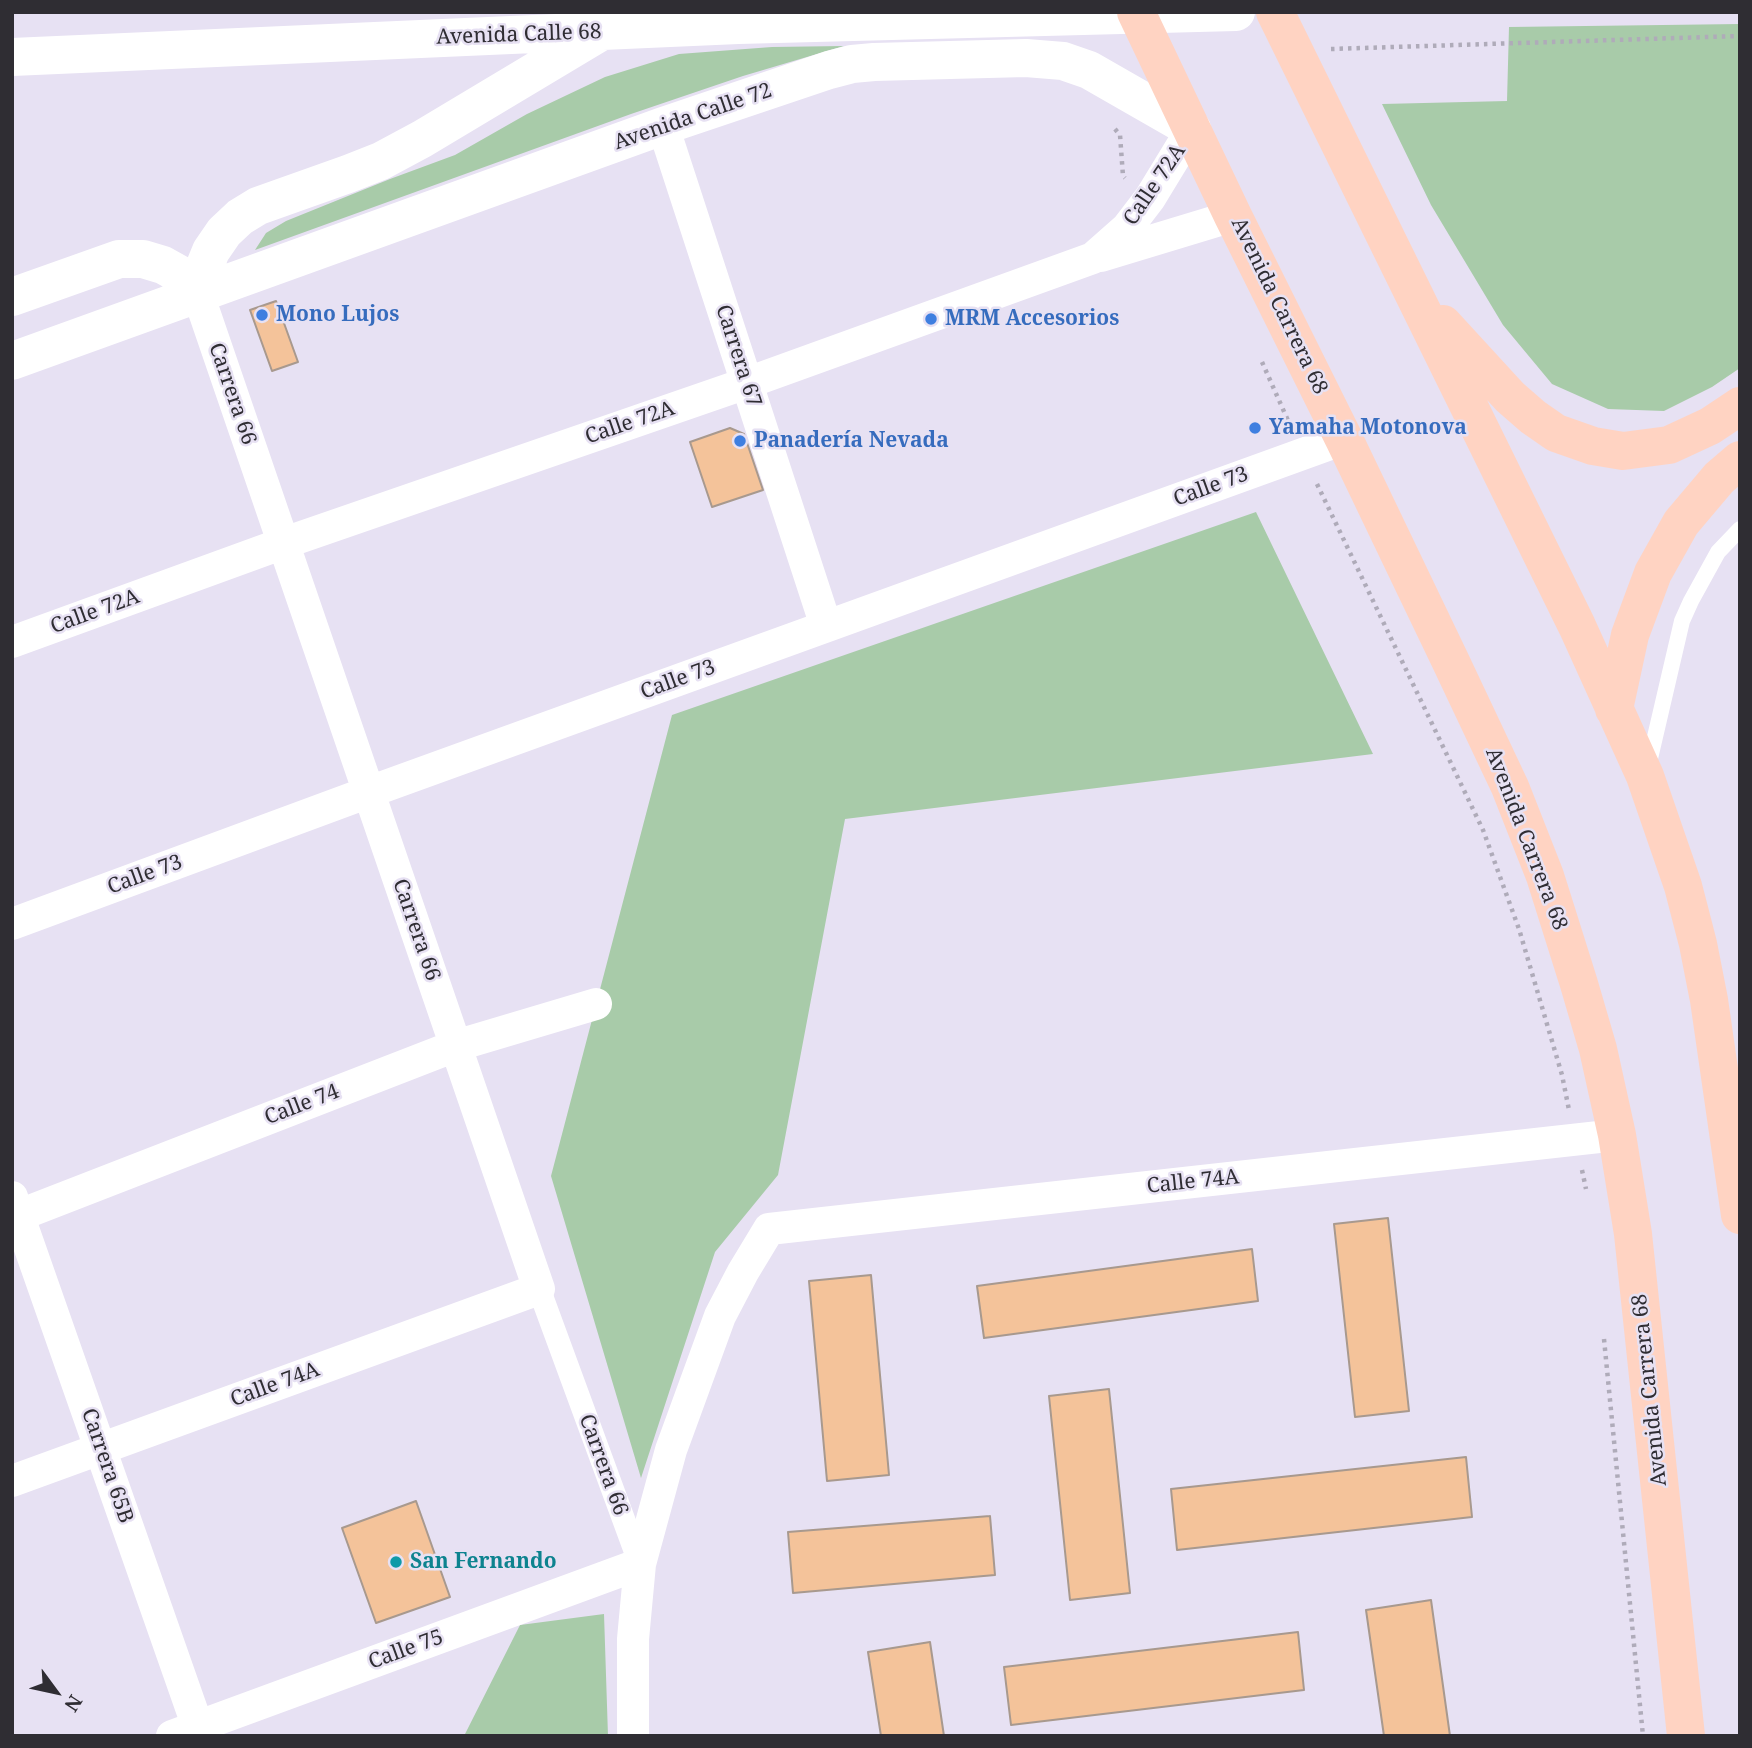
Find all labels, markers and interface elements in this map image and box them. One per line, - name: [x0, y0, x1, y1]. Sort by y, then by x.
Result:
- street label: Avenida Calle 68: [436, 20, 602, 50]
- street label: Avenida Calle 72: [611, 78, 775, 156]
- street label: Calle 72A: [1119, 140, 1191, 230]
- street label: Avenida Carrera 68: [1225, 214, 1333, 398]
- place label: Mono Lujos: [276, 302, 399, 328]
- street label: Carrera 67: [710, 302, 766, 410]
- place label: MRM Accesorios: [945, 306, 1119, 332]
- marker: Mono Lujos: [254, 307, 270, 323]
- marker: MRM Accesorios: [923, 311, 939, 327]
- street label: Carrera 66: [203, 340, 261, 448]
- street label: Calle 72A: [582, 396, 678, 450]
- place label: Yamaha Motonova: [1269, 415, 1467, 441]
- marker: Yamaha Motonova: [1247, 420, 1263, 436]
- place label: Panadería Nevada: [754, 428, 949, 454]
- marker: Panadería Nevada: [732, 433, 748, 449]
- street label: Calle 73: [1170, 462, 1252, 512]
- street label: Calle 72A: [47, 584, 143, 640]
- street label: Calle 73: [637, 655, 719, 705]
- street label: Avenida Carrera 68: [1480, 744, 1572, 934]
- street label: Calle 73: [104, 850, 186, 900]
- street label: Carrera 66: [387, 876, 445, 984]
- street label: Calle 74: [261, 1079, 343, 1131]
- street label: Calle 74A: [1146, 1165, 1240, 1199]
- street label: Avenida Carrera 68: [1627, 1293, 1673, 1487]
- street label: Calle 74A: [227, 1357, 323, 1413]
- street label: Carrera 65B: [76, 1405, 138, 1527]
- street label: Carrera 66: [573, 1411, 633, 1519]
- place label: San Fernando: [410, 1549, 557, 1575]
- marker: San Fernando: [388, 1554, 404, 1570]
- street label: Calle 75: [365, 1625, 447, 1675]
- north arrow: [21, 1657, 91, 1727]
- text: N: [59, 1690, 89, 1717]

